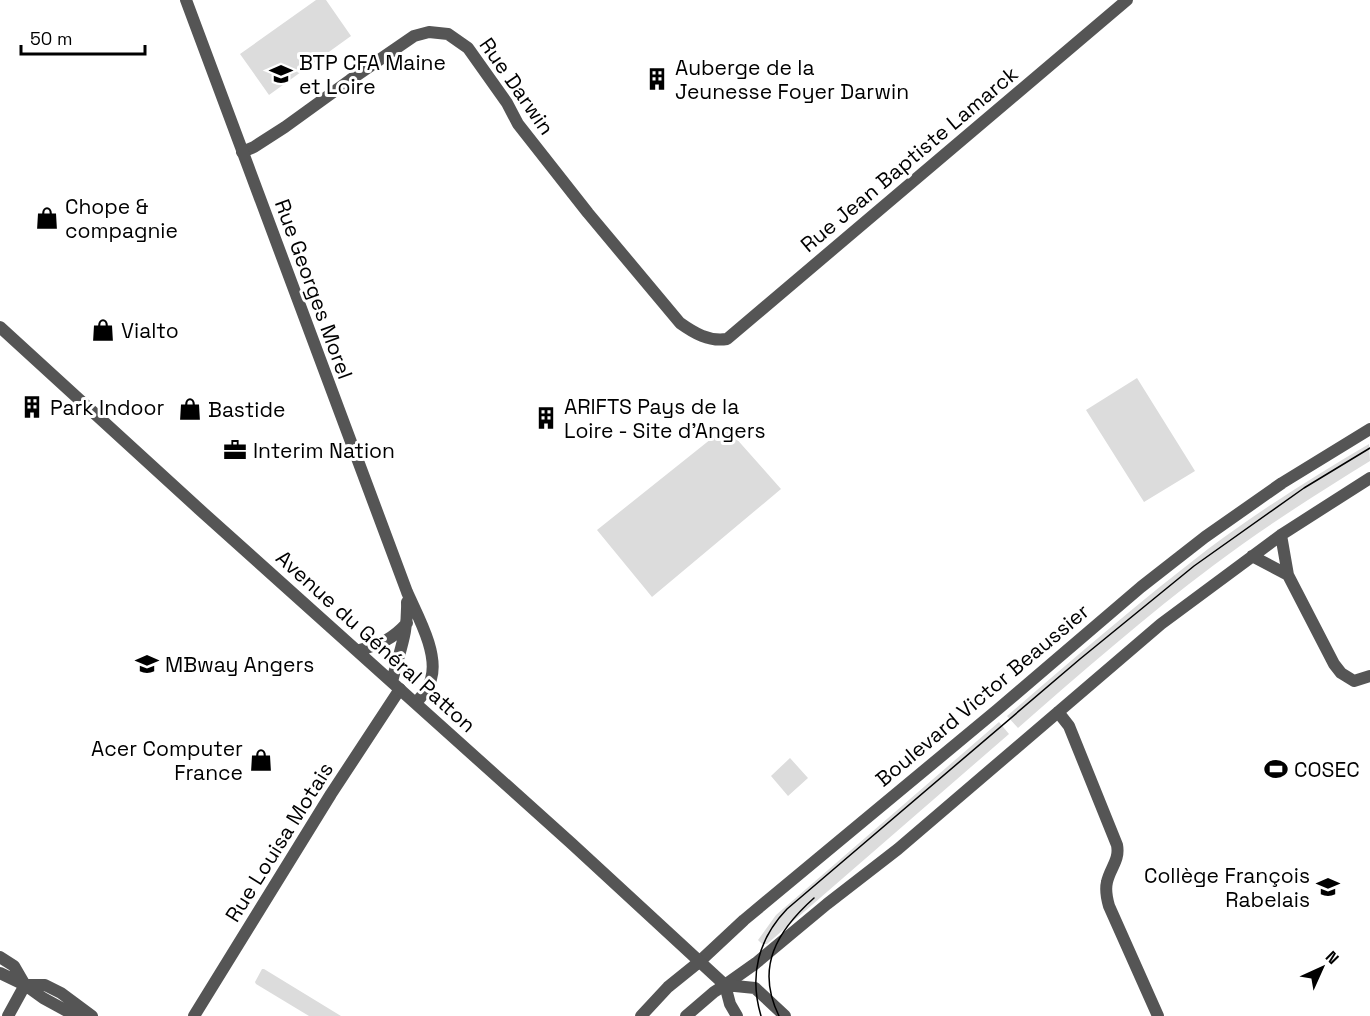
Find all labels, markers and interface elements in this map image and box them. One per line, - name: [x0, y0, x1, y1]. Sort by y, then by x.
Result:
- scale bar: [21, 18, 146, 56]
- text: 50 m: [30, 27, 72, 50]
- street label: Rue Darwin: [474, 32, 560, 140]
- place label: BTP CFA Maine et Loire: [299, 49, 446, 100]
- place label: Auberge de la Jeunesse Foyer Darwin: [675, 54, 909, 105]
- street label: Rue Jean Baptiste Lamarck: [795, 60, 1023, 258]
- school or university icon: BTP CFA Maine et Loire: [268, 61, 294, 87]
- building icon: Auberge de la Jeunesse Foyer Darwin: [644, 66, 670, 92]
- place label: Chope & compagnie: [65, 193, 178, 244]
- street label: Rue Georges Morel: [269, 195, 359, 383]
- shop icon: Chope & compagnie: [34, 205, 60, 231]
- shop icon: Vialto: [90, 317, 116, 343]
- place label: Vialto: [121, 317, 179, 344]
- place label: ARIFTS Pays de la Loire - Site d'Angers: [564, 393, 766, 444]
- building icon: Park Indoor: [19, 394, 45, 420]
- place label: Park Indoor: [50, 394, 165, 421]
- shop icon: Bastide: [177, 396, 203, 422]
- place label: Bastide: [208, 396, 285, 423]
- building icon: ARIFTS Pays de la Loire - Site d'Angers: [533, 405, 559, 431]
- office icon: Interim Nation: [222, 437, 248, 463]
- place label: Interim Nation: [253, 437, 395, 464]
- street label: Avenue du Général Patton: [270, 544, 482, 738]
- street label: Boulevard Victor Beaussier: [870, 598, 1094, 792]
- school or university icon: MBway Angers: [134, 651, 160, 677]
- place label: MBway Angers: [165, 651, 314, 678]
- place label: Acer Computer France: [91, 735, 243, 786]
- shop icon: Acer Computer France: [248, 747, 274, 773]
- sports icon: COSEC: [1263, 756, 1289, 782]
- place label: COSEC: [1294, 756, 1360, 783]
- street label: Rue Louisa Motais: [219, 757, 339, 927]
- place label: Collège François Rabelais: [1144, 862, 1310, 913]
- school or university icon: Collège François Rabelais: [1315, 874, 1341, 900]
- north arrow: [1292, 938, 1352, 998]
- text: N: [1321, 947, 1343, 969]

